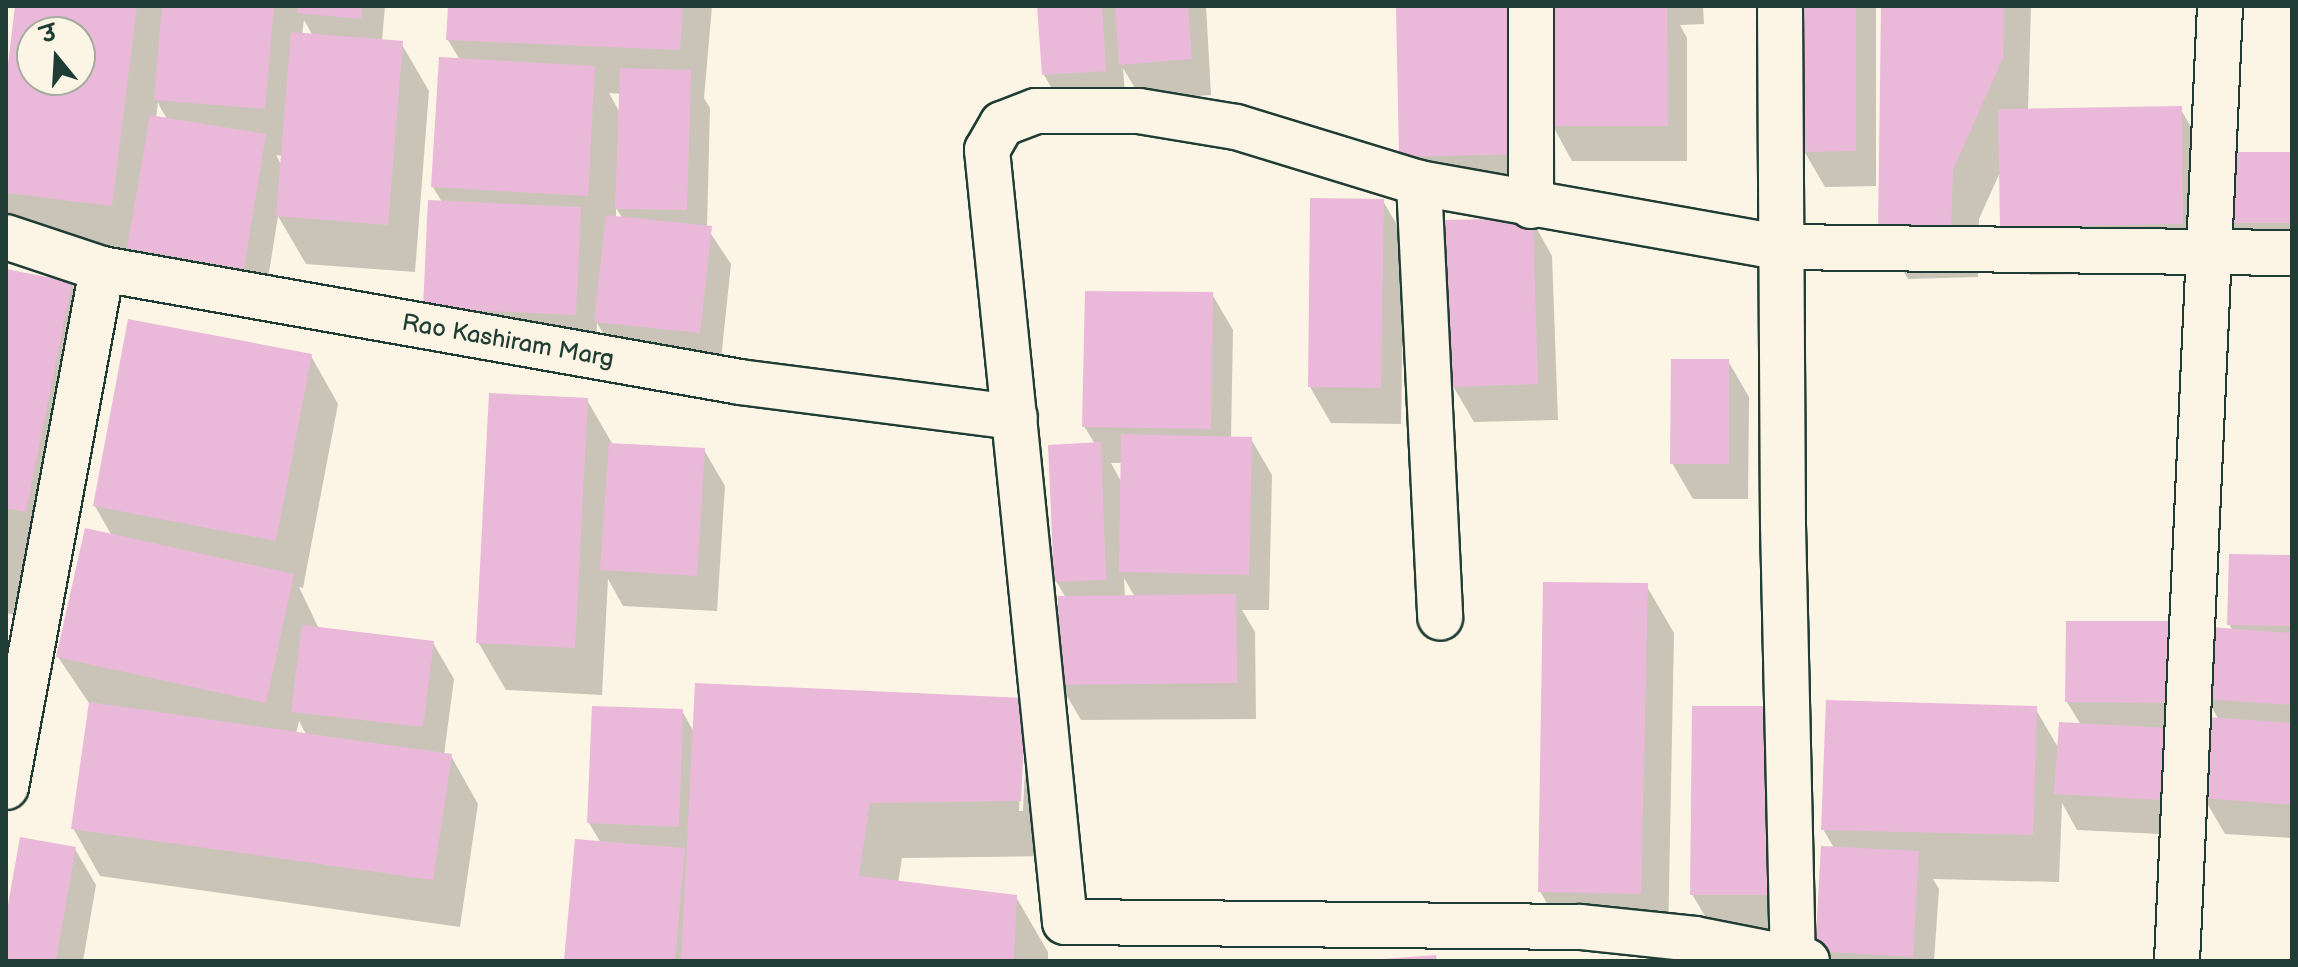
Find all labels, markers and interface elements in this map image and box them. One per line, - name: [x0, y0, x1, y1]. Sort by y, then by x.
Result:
- north arrow: [16, 16, 96, 96]
- text: उ: [38, 19, 60, 50]
- street label: Rao Kashiram Marg: [400, 308, 616, 374]

